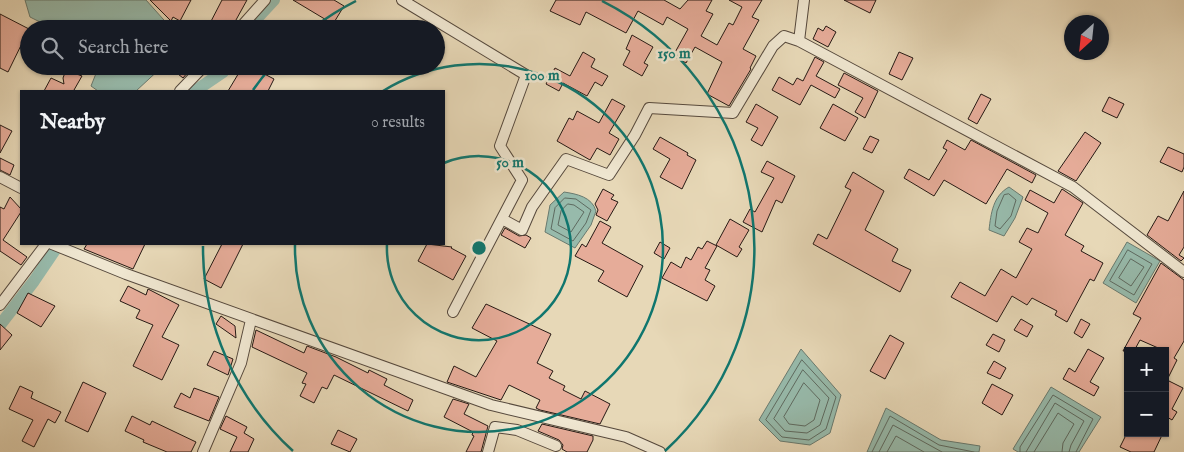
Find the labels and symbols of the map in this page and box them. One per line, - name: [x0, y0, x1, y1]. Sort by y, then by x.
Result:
- north arrow: [1064, 15, 1109, 60]
- text: 150 m: [657, 44, 691, 63]
- text: 100 m: [524, 66, 560, 85]
- text: 50 m: [496, 153, 524, 172]
- centre of rings: [470, 239, 488, 257]

